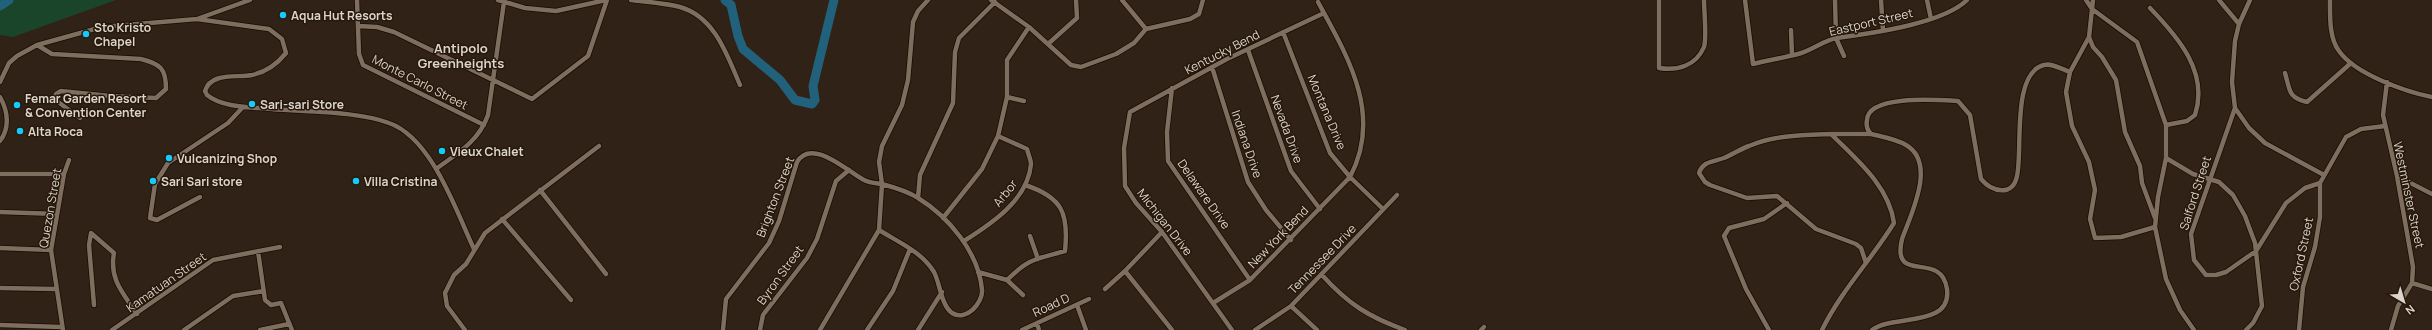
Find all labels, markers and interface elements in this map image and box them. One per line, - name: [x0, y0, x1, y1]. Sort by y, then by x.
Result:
- street label: Eastport Street: [1827, 4, 1915, 40]
- place label: Aqua Hut Resorts: [291, 7, 393, 24]
- marker: Aqua Hut Resorts: [278, 10, 288, 20]
- place label: Sto Kristo Chapel: [94, 19, 151, 50]
- street label: Kentucky Bend: [1181, 26, 1263, 78]
- marker: Sto Kristo Chapel: [81, 29, 91, 39]
- district label: Antipolo Greenheights: [418, 39, 504, 72]
- street label: Monte Carlo Street: [369, 50, 471, 114]
- street label: Montana Drive: [1304, 72, 1350, 152]
- place label: Femar Garden Resort & Convention Center: [25, 90, 147, 121]
- street label: Nevada Drive: [1267, 92, 1307, 166]
- place label: Sari-sari Store: [260, 96, 344, 113]
- marker: Sari-sari Store: [247, 99, 257, 109]
- marker: Femar Garden Resort & Convention Center: [12, 100, 22, 110]
- street label: Indiana Drive: [1227, 108, 1267, 180]
- place label: Alta Roca: [28, 123, 83, 140]
- marker: Alta Roca: [15, 126, 25, 136]
- street label: Westminster Street: [2389, 140, 2429, 250]
- place label: Vieux Chalet: [450, 143, 524, 160]
- marker: Vieux Chalet: [437, 146, 447, 156]
- place label: Vulcanizing Shop: [177, 150, 277, 167]
- marker: Vulcanizing Shop: [164, 153, 174, 163]
- street label: Brighton Street: [752, 154, 798, 240]
- street label: Salford Street: [2175, 154, 2215, 232]
- street label: Delaware Drive: [1174, 156, 1234, 232]
- street label: Quezon Street: [35, 167, 65, 249]
- place label: Sari Sari store: [161, 173, 242, 190]
- place label: Villa Cristina: [364, 173, 437, 190]
- street label: Arbor: [989, 175, 1022, 210]
- marker: Sari Sari store: [148, 176, 158, 186]
- marker: Villa Cristina: [351, 176, 361, 186]
- street label: Michigan Drive: [1133, 185, 1197, 259]
- street label: New York Bend: [1244, 202, 1312, 272]
- street label: Oxford Street: [2285, 215, 2317, 292]
- street label: Tennessee Drive: [1284, 220, 1360, 298]
- street label: Byron Street: [753, 242, 807, 308]
- street label: Kamatuan Street: [123, 248, 210, 316]
- north arrow: [2384, 282, 2424, 322]
- street label: Road D: [1030, 289, 1072, 321]
- text: N: [2403, 302, 2418, 319]

